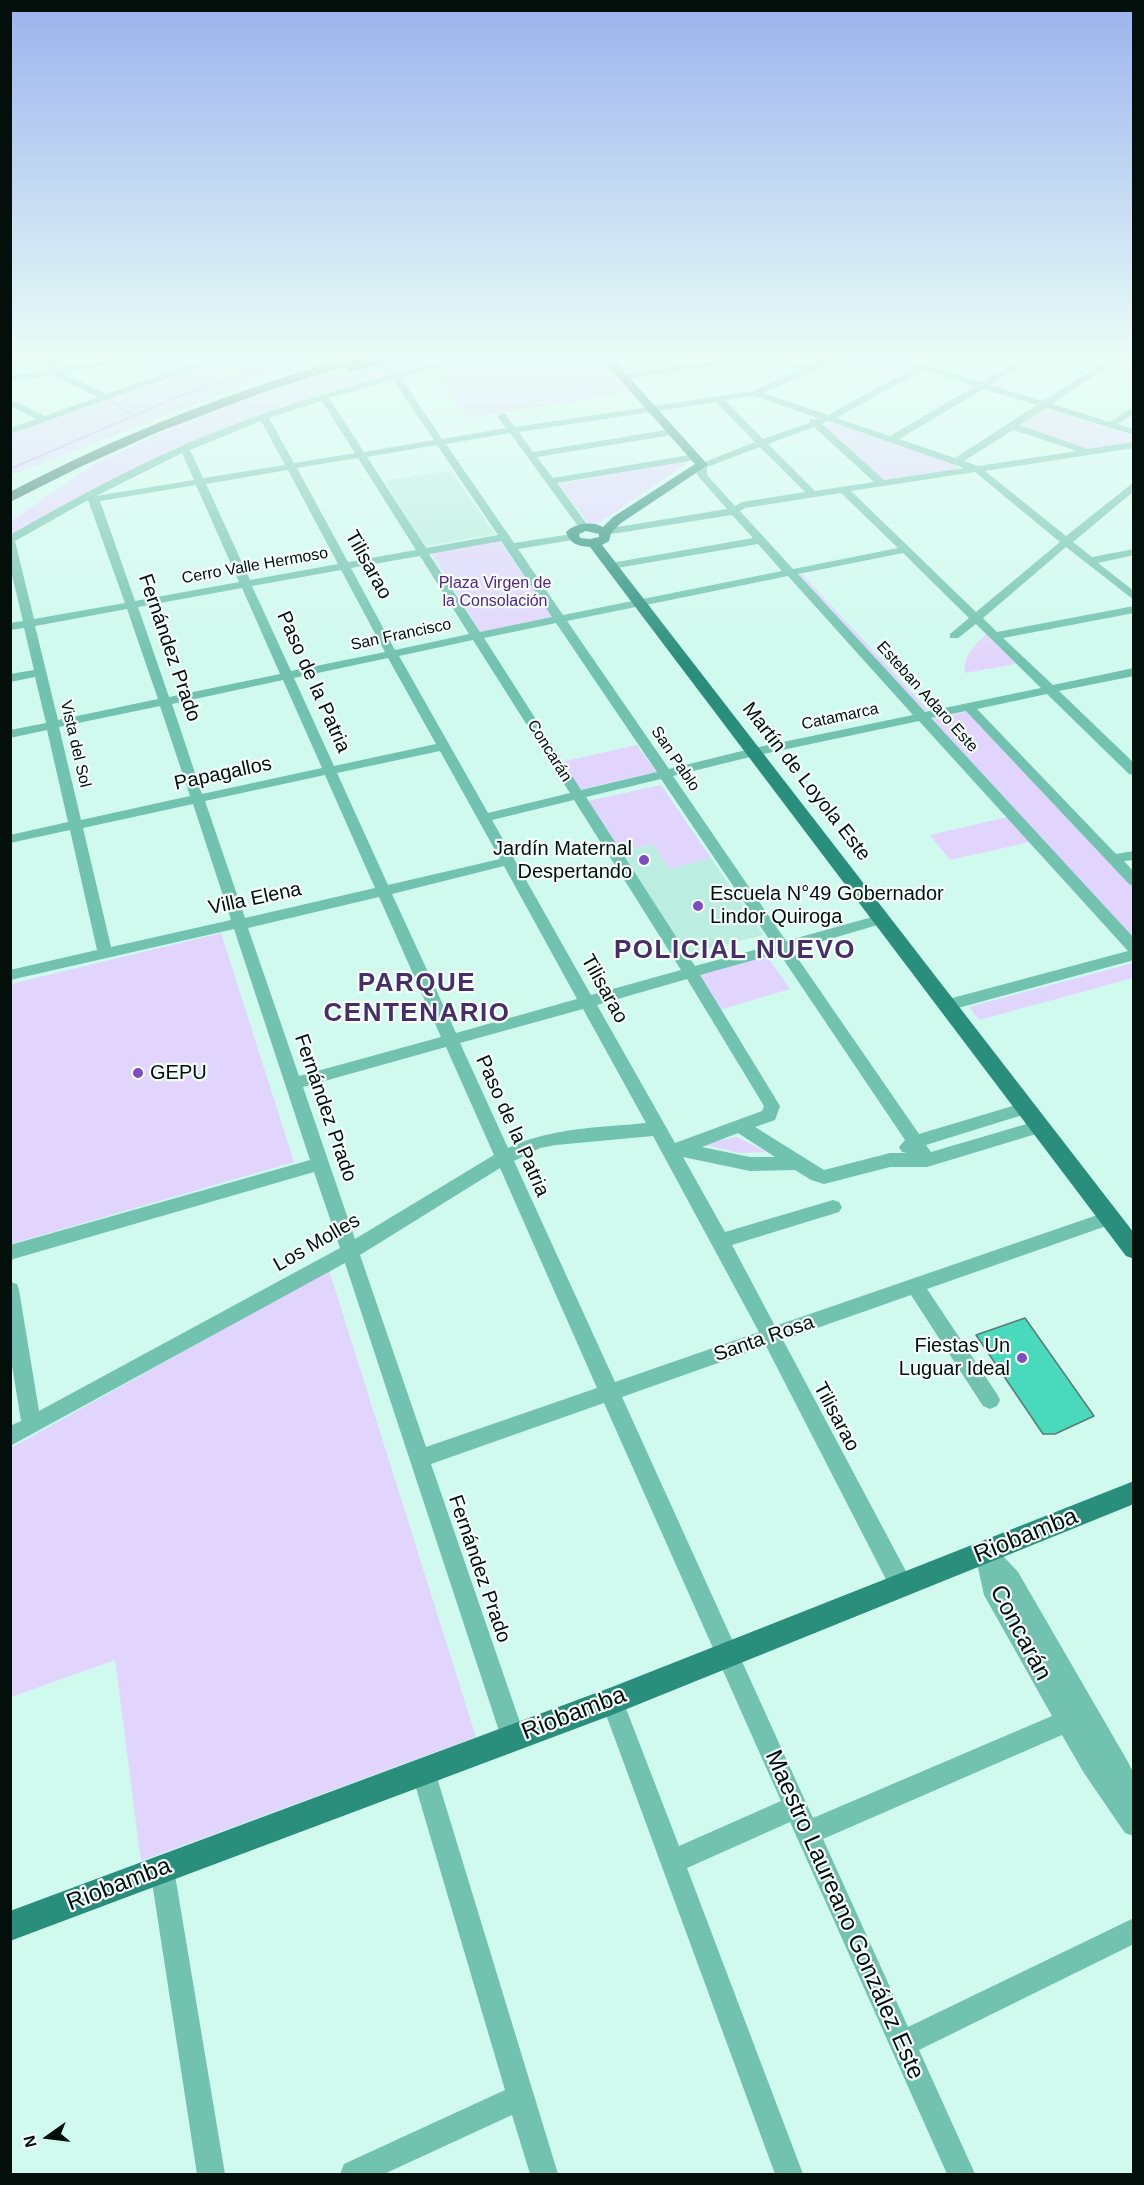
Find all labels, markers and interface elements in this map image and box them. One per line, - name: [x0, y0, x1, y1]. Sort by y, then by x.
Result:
- street label: Tilisarao: [339, 526, 397, 604]
- street label: Cerro Valle Hermoso: [180, 544, 330, 588]
- street label: Fernández Prado: [132, 571, 206, 725]
- park label: Plaza Virgen de la Consolación: [439, 574, 551, 612]
- street label: Paso de la Patria: [271, 608, 355, 756]
- street label: San Francisco: [349, 615, 453, 655]
- street label: Esteban Adaro Este: [872, 638, 982, 756]
- street label: Martín de Loyola Este: [737, 698, 875, 866]
- street label: Vista del Sol: [56, 699, 94, 789]
- street label: Catamarca: [800, 699, 880, 735]
- street label: Concarán: [522, 716, 576, 786]
- street label: San Pablo: [646, 723, 704, 795]
- street label: Papagallos: [172, 752, 274, 796]
- place label: Jardín Maternal Despertando: [493, 837, 632, 884]
- marker: Jardín Maternal Despertando: [637, 853, 651, 867]
- street label: Villa Elena: [206, 877, 304, 921]
- place label: Escuela N°49 Gobernador Lindor Quiroga: [710, 882, 944, 929]
- marker: Escuela N°49 Gobernador Lindor Quiroga: [691, 899, 705, 913]
- district label: POLICIAL NUEVO: [614, 935, 856, 967]
- street label: Tilisarao: [575, 950, 633, 1028]
- district label: PARQUE CENTENARIO: [324, 968, 510, 1030]
- street label: Fernández Prado: [288, 1031, 362, 1185]
- street label: Paso de la Patria: [470, 1052, 554, 1200]
- place label: GEPU: [150, 1061, 207, 1085]
- marker: GEPU: [131, 1066, 145, 1080]
- street label: Los Molles: [270, 1209, 364, 1277]
- street label: Santa Rosa: [711, 1311, 817, 1367]
- place label: Fiestas Un Luguar Ideal: [899, 1334, 1010, 1381]
- marker: Fiestas Un Luguar Ideal: [1015, 1351, 1029, 1365]
- street label: Tilisarao: [808, 1378, 864, 1456]
- street label: Fernández Prado: [442, 1492, 516, 1646]
- street label: Riobamba: [970, 1502, 1082, 1570]
- street label: Concarán: [983, 1580, 1057, 1686]
- street label: Riobamba: [518, 1681, 630, 1747]
- street label: Maestro Laureano González Este: [758, 1746, 930, 2084]
- street label: Riobamba: [63, 1852, 175, 1918]
- north arrow: [18, 2107, 78, 2167]
- text: N: [20, 2134, 40, 2149]

